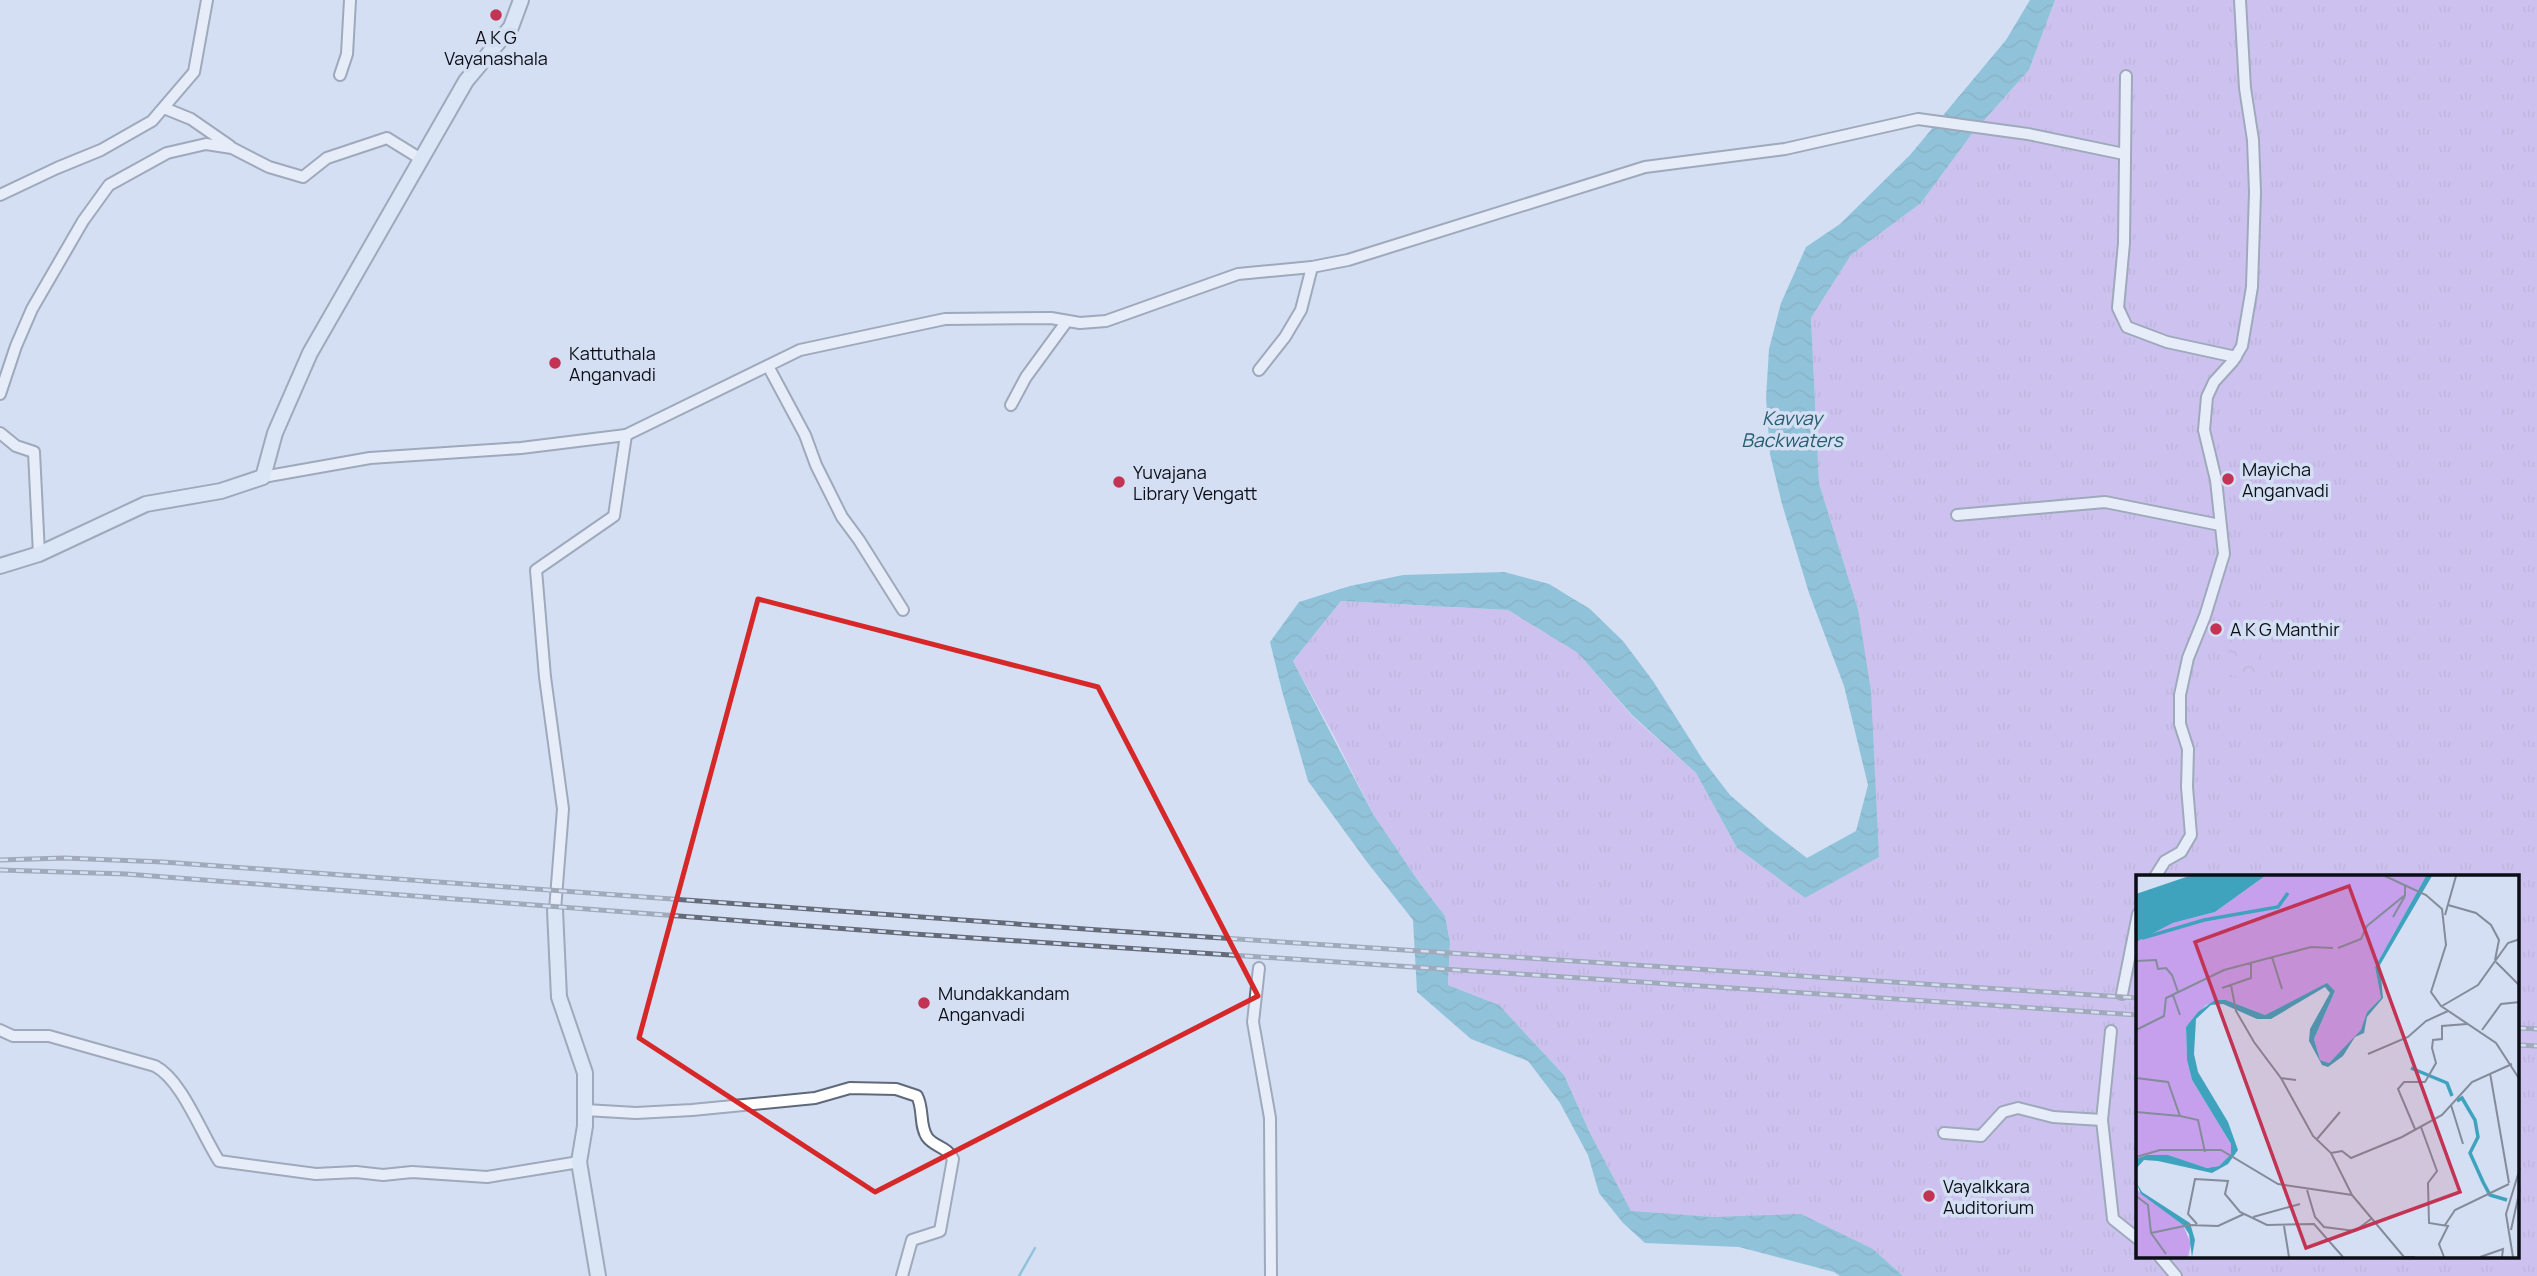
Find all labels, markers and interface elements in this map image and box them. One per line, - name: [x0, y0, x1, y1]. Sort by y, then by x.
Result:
- marker: A K G Vayanashala: [488, 7, 504, 23]
- place label: A K G Vayanashala: [444, 25, 548, 70]
- place label: Kattuthala Anganvadi: [569, 341, 656, 386]
- marker: Kattuthala Anganvadi: [547, 355, 563, 371]
- water label: Kavvay Backwaters: [1741, 405, 1845, 453]
- place label: Mayicha Anganvadi: [2242, 457, 2329, 502]
- place label: Yuvajana Library Vengatt: [1133, 460, 1257, 505]
- marker: Mayicha Anganvadi: [2220, 471, 2236, 487]
- marker: Yuvajana Library Vengatt: [1111, 474, 1127, 490]
- place label: A K G Manthir: [2230, 617, 2340, 641]
- marker: A K G Manthir: [2208, 621, 2224, 637]
- inset map: [2136, 875, 2520, 1258]
- place label: Mundakkandam Anganvadi: [938, 981, 1070, 1026]
- marker: Mundakkandam Anganvadi: [916, 995, 932, 1011]
- place label: Vayalkkara Auditorium: [1943, 1174, 2034, 1219]
- marker: Vayalkkara Auditorium: [1921, 1188, 1937, 1204]

